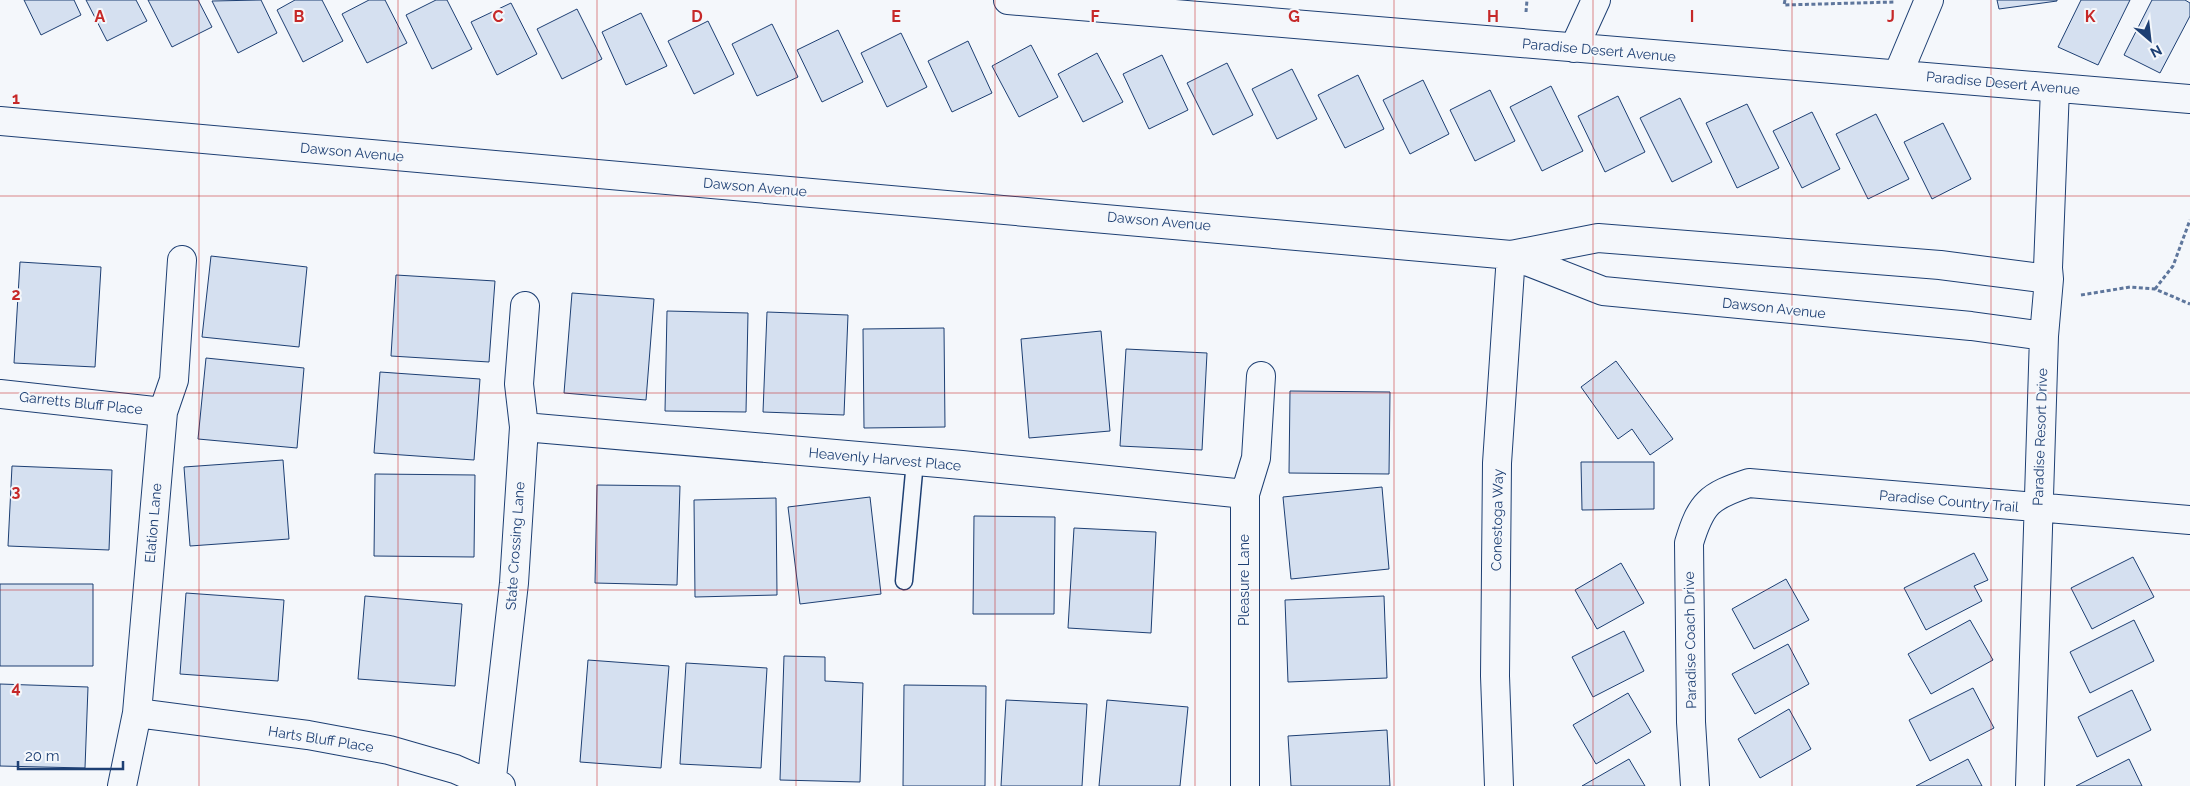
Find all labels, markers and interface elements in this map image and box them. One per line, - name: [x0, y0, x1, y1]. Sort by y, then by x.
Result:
- text: A: [95, 7, 106, 26]
- text: B: [294, 7, 305, 26]
- text: C: [493, 7, 504, 26]
- text: D: [691, 7, 703, 26]
- text: E: [891, 7, 901, 26]
- text: F: [1090, 7, 1100, 26]
- text: G: [1288, 7, 1300, 26]
- text: H: [1487, 7, 1499, 26]
- text: I: [1690, 7, 1694, 26]
- text: J: [1887, 7, 1895, 26]
- text: K: [2085, 7, 2096, 26]
- north arrow: [2125, 15, 2175, 65]
- street label: Paradise Desert Avenue: [1522, 35, 1676, 65]
- text: N: [2148, 42, 2165, 61]
- street label: Paradise Desert Avenue: [1926, 68, 2080, 98]
- text: 1: [12, 89, 20, 108]
- street label: Dawson Avenue: [299, 139, 405, 165]
- street label: Dawson Avenue: [702, 174, 808, 200]
- street label: Dawson Avenue: [1106, 208, 1212, 234]
- text: 2: [11, 285, 21, 304]
- street label: Dawson Avenue: [1721, 295, 1827, 321]
- street label: Paradise Resort Drive: [2030, 368, 2050, 506]
- street label: Garretts Bluff Place: [19, 389, 143, 417]
- street label: Heavenly Harvest Place: [808, 444, 962, 474]
- street label: Conestoga Way: [1488, 468, 1506, 571]
- street label: State Crossing Lane: [503, 481, 527, 611]
- text: 3: [12, 482, 21, 501]
- street label: Elation Lane: [142, 483, 164, 563]
- street label: Paradise Country Trail: [1879, 487, 2020, 515]
- street label: Pleasure Lane: [1236, 534, 1252, 626]
- street label: Paradise Coach Drive: [1681, 571, 1699, 709]
- text: 4: [11, 678, 21, 697]
- street label: Harts Bluff Place: [267, 723, 375, 755]
- scale bar: [18, 738, 122, 770]
- text: 20 m: [25, 747, 60, 765]

